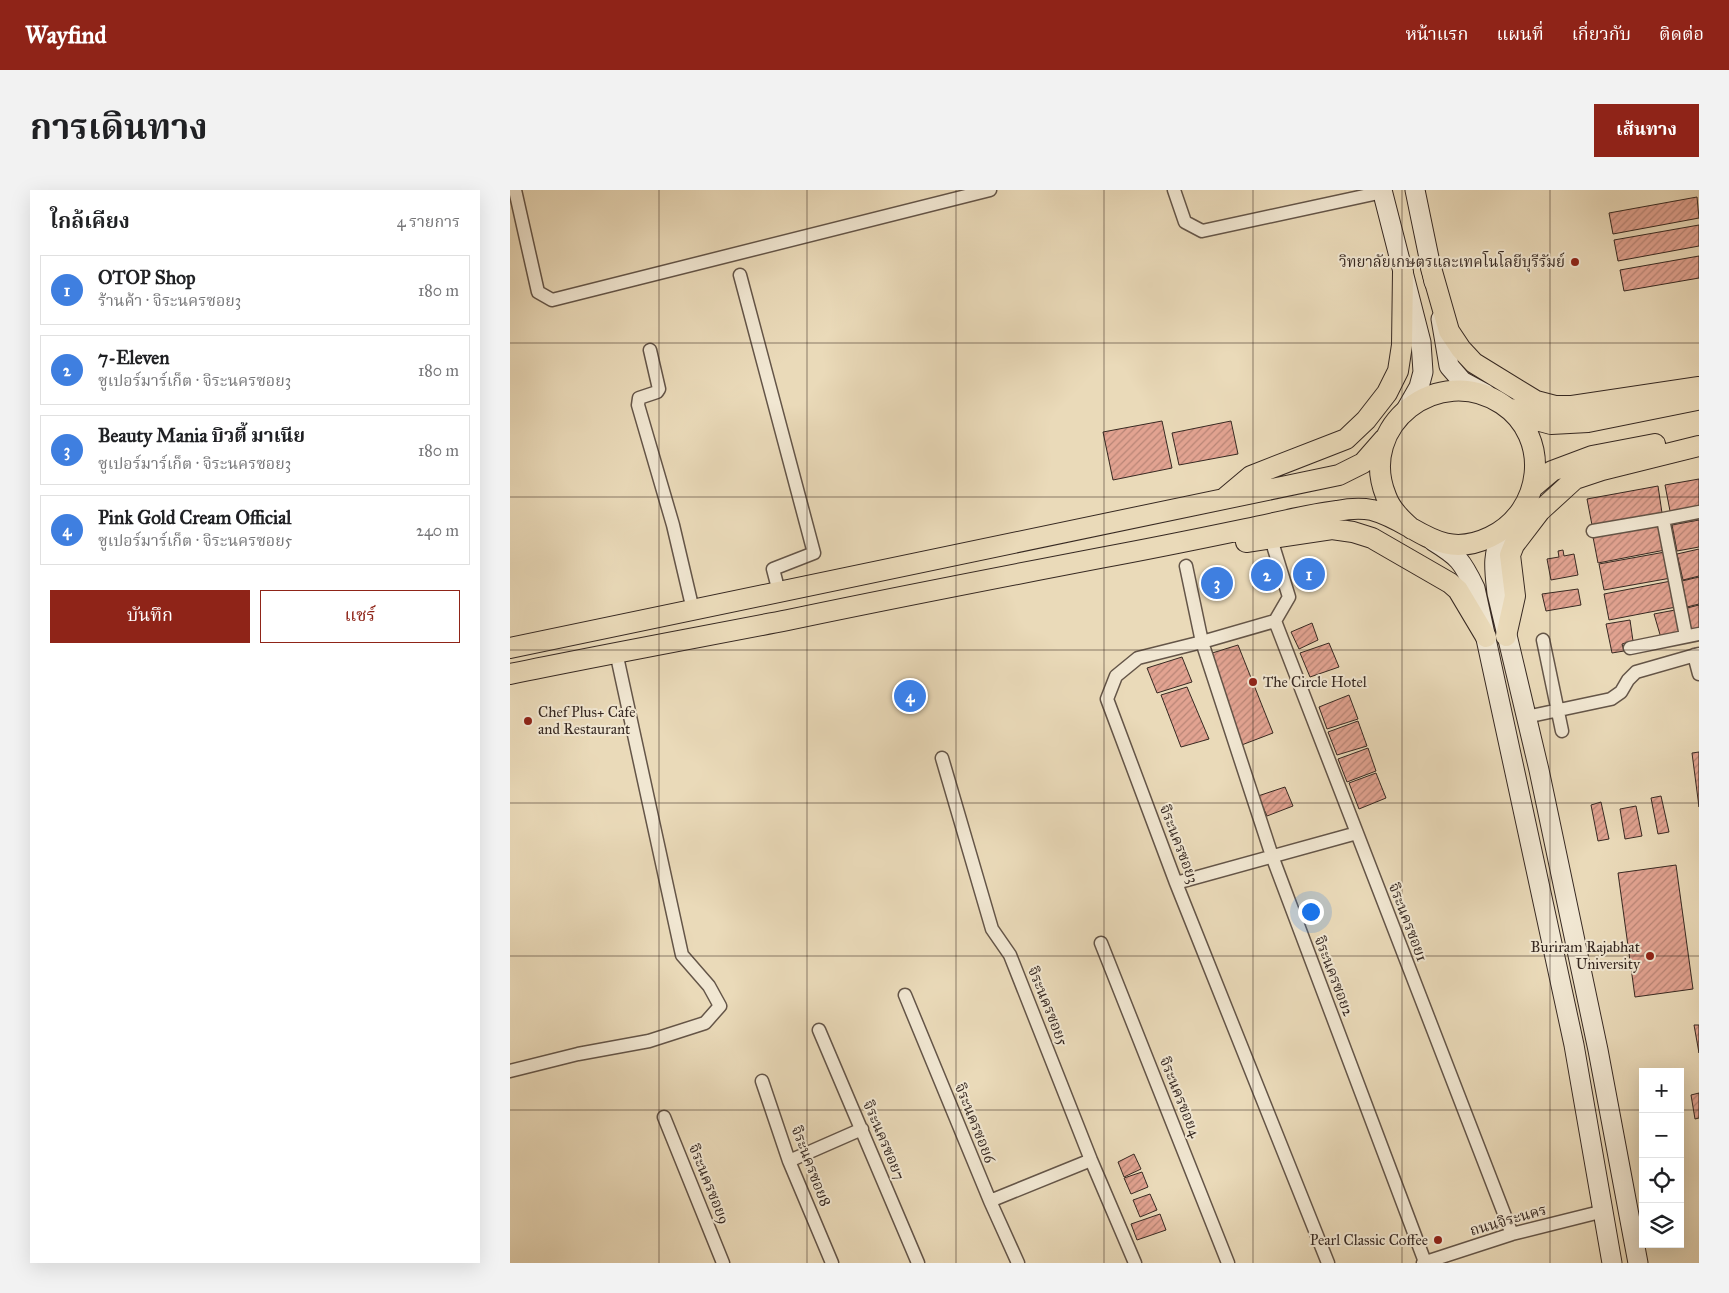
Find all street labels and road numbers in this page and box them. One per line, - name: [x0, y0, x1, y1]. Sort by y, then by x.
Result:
- street label: จิระนครซอย3: [1156, 802, 1202, 886]
- street label: จิระนครซอย1: [1385, 880, 1431, 964]
- street label: จิระนครซอย2: [1310, 933, 1358, 1019]
- street label: จิระนครซอย5: [1024, 964, 1072, 1048]
- street label: จิระนครซอย4: [1156, 1054, 1205, 1140]
- street label: จิระนครซอย6: [951, 1080, 1000, 1167]
- street label: จิระนครซอย7: [859, 1097, 909, 1183]
- street label: จิระนครซอย8: [787, 1123, 835, 1209]
- street label: จิระนครซอย9: [685, 1141, 733, 1227]
- street label: ถนนจิระนคร: [1468, 1200, 1548, 1240]

